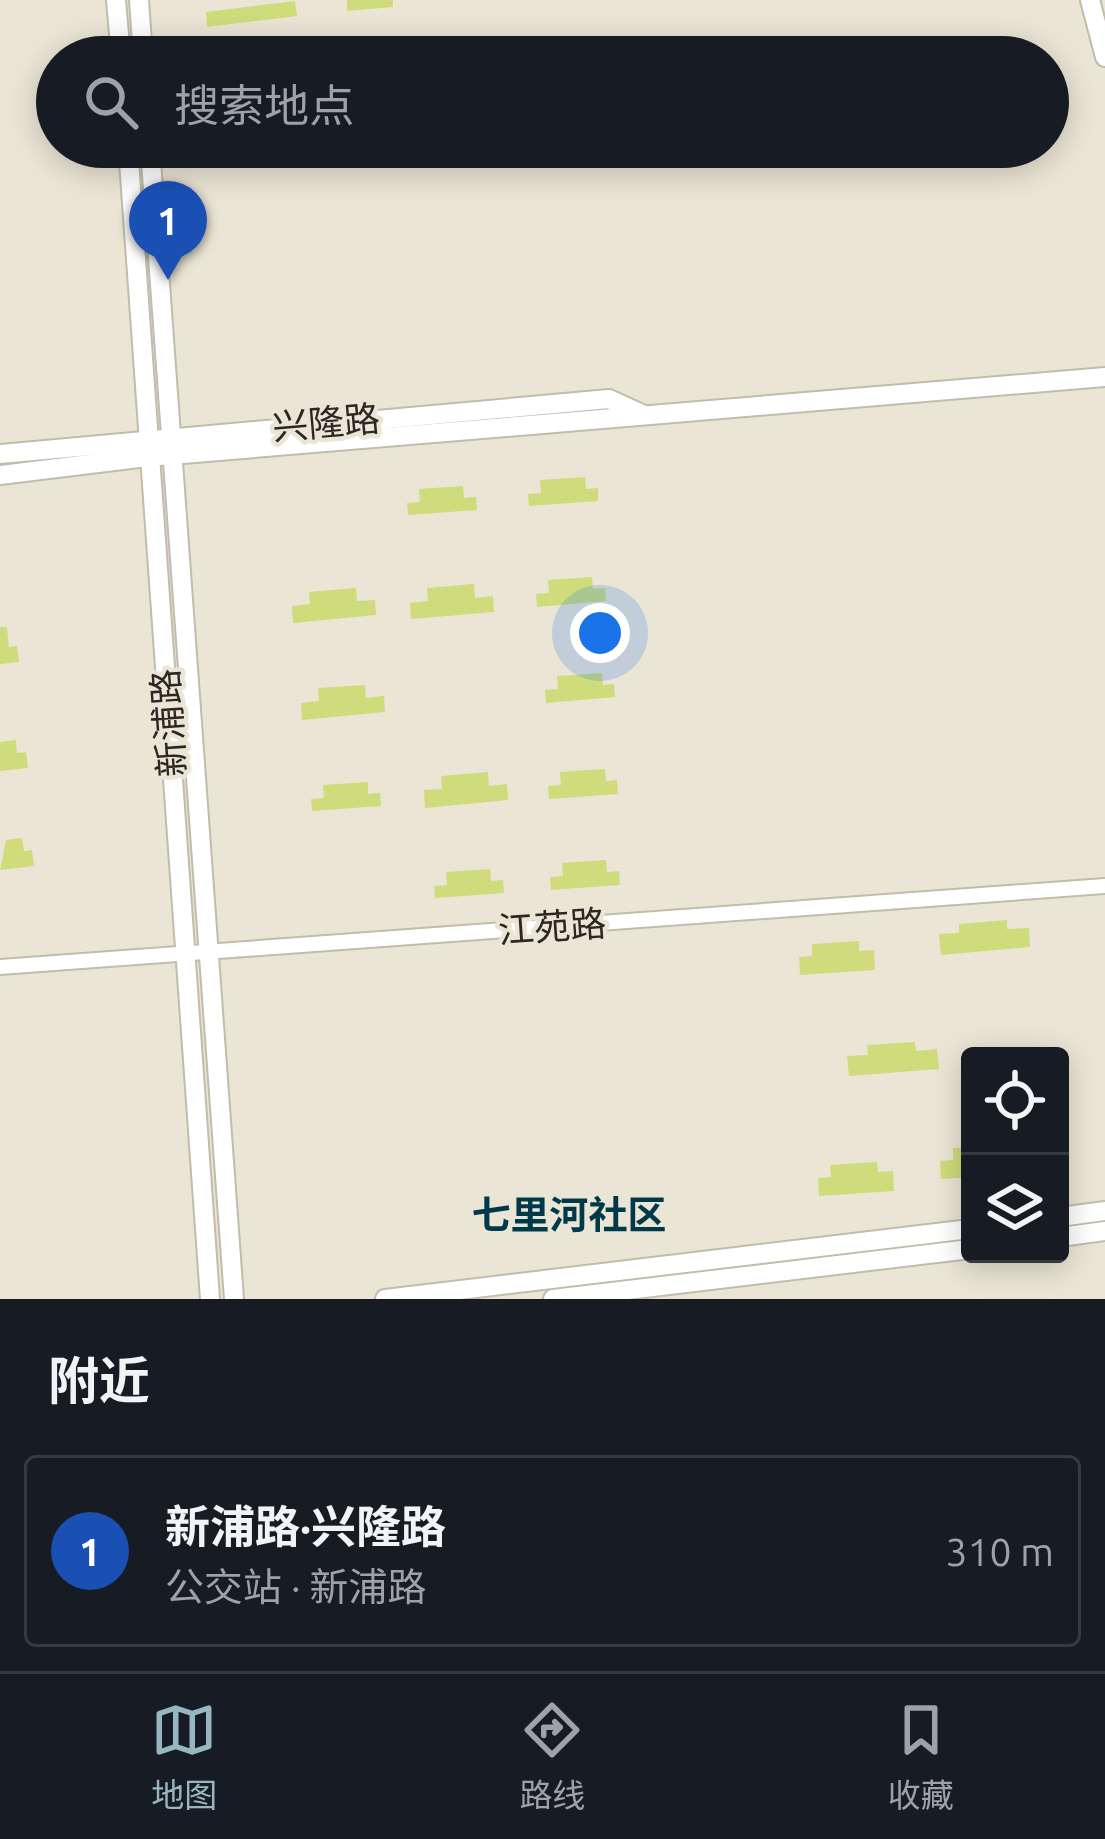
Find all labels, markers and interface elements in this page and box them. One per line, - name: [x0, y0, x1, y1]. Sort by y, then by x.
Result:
- search box: [36, 36, 1069, 168]
- icon: search: [78, 69, 144, 135]
- text: 搜索地点: [174, 80, 354, 131]
- pin: 1: [129, 181, 207, 280]
- street label: 兴隆路: [270, 397, 382, 447]
- your location: [570, 603, 630, 663]
- street label: 新浦路: [144, 668, 192, 778]
- street label: 江苑路: [497, 902, 607, 950]
- map controls: [961, 1047, 1069, 1263]
- button: locate: [961, 1047, 1069, 1155]
- button: layers: [961, 1155, 1069, 1263]
- district label: 七里河社区: [471, 1193, 667, 1236]
- text: 附近: [48, 1351, 150, 1409]
- text: 新浦路·兴隆路: [165, 1501, 446, 1552]
- text: 1: [79, 1530, 101, 1573]
- text: 310 m: [945, 1530, 1054, 1573]
- text: 公交站 · 新浦路: [165, 1565, 426, 1608]
- tab: 地图: [151, 1697, 217, 1817]
- tab: 路线: [519, 1697, 585, 1817]
- tab: 收藏: [888, 1697, 954, 1817]

